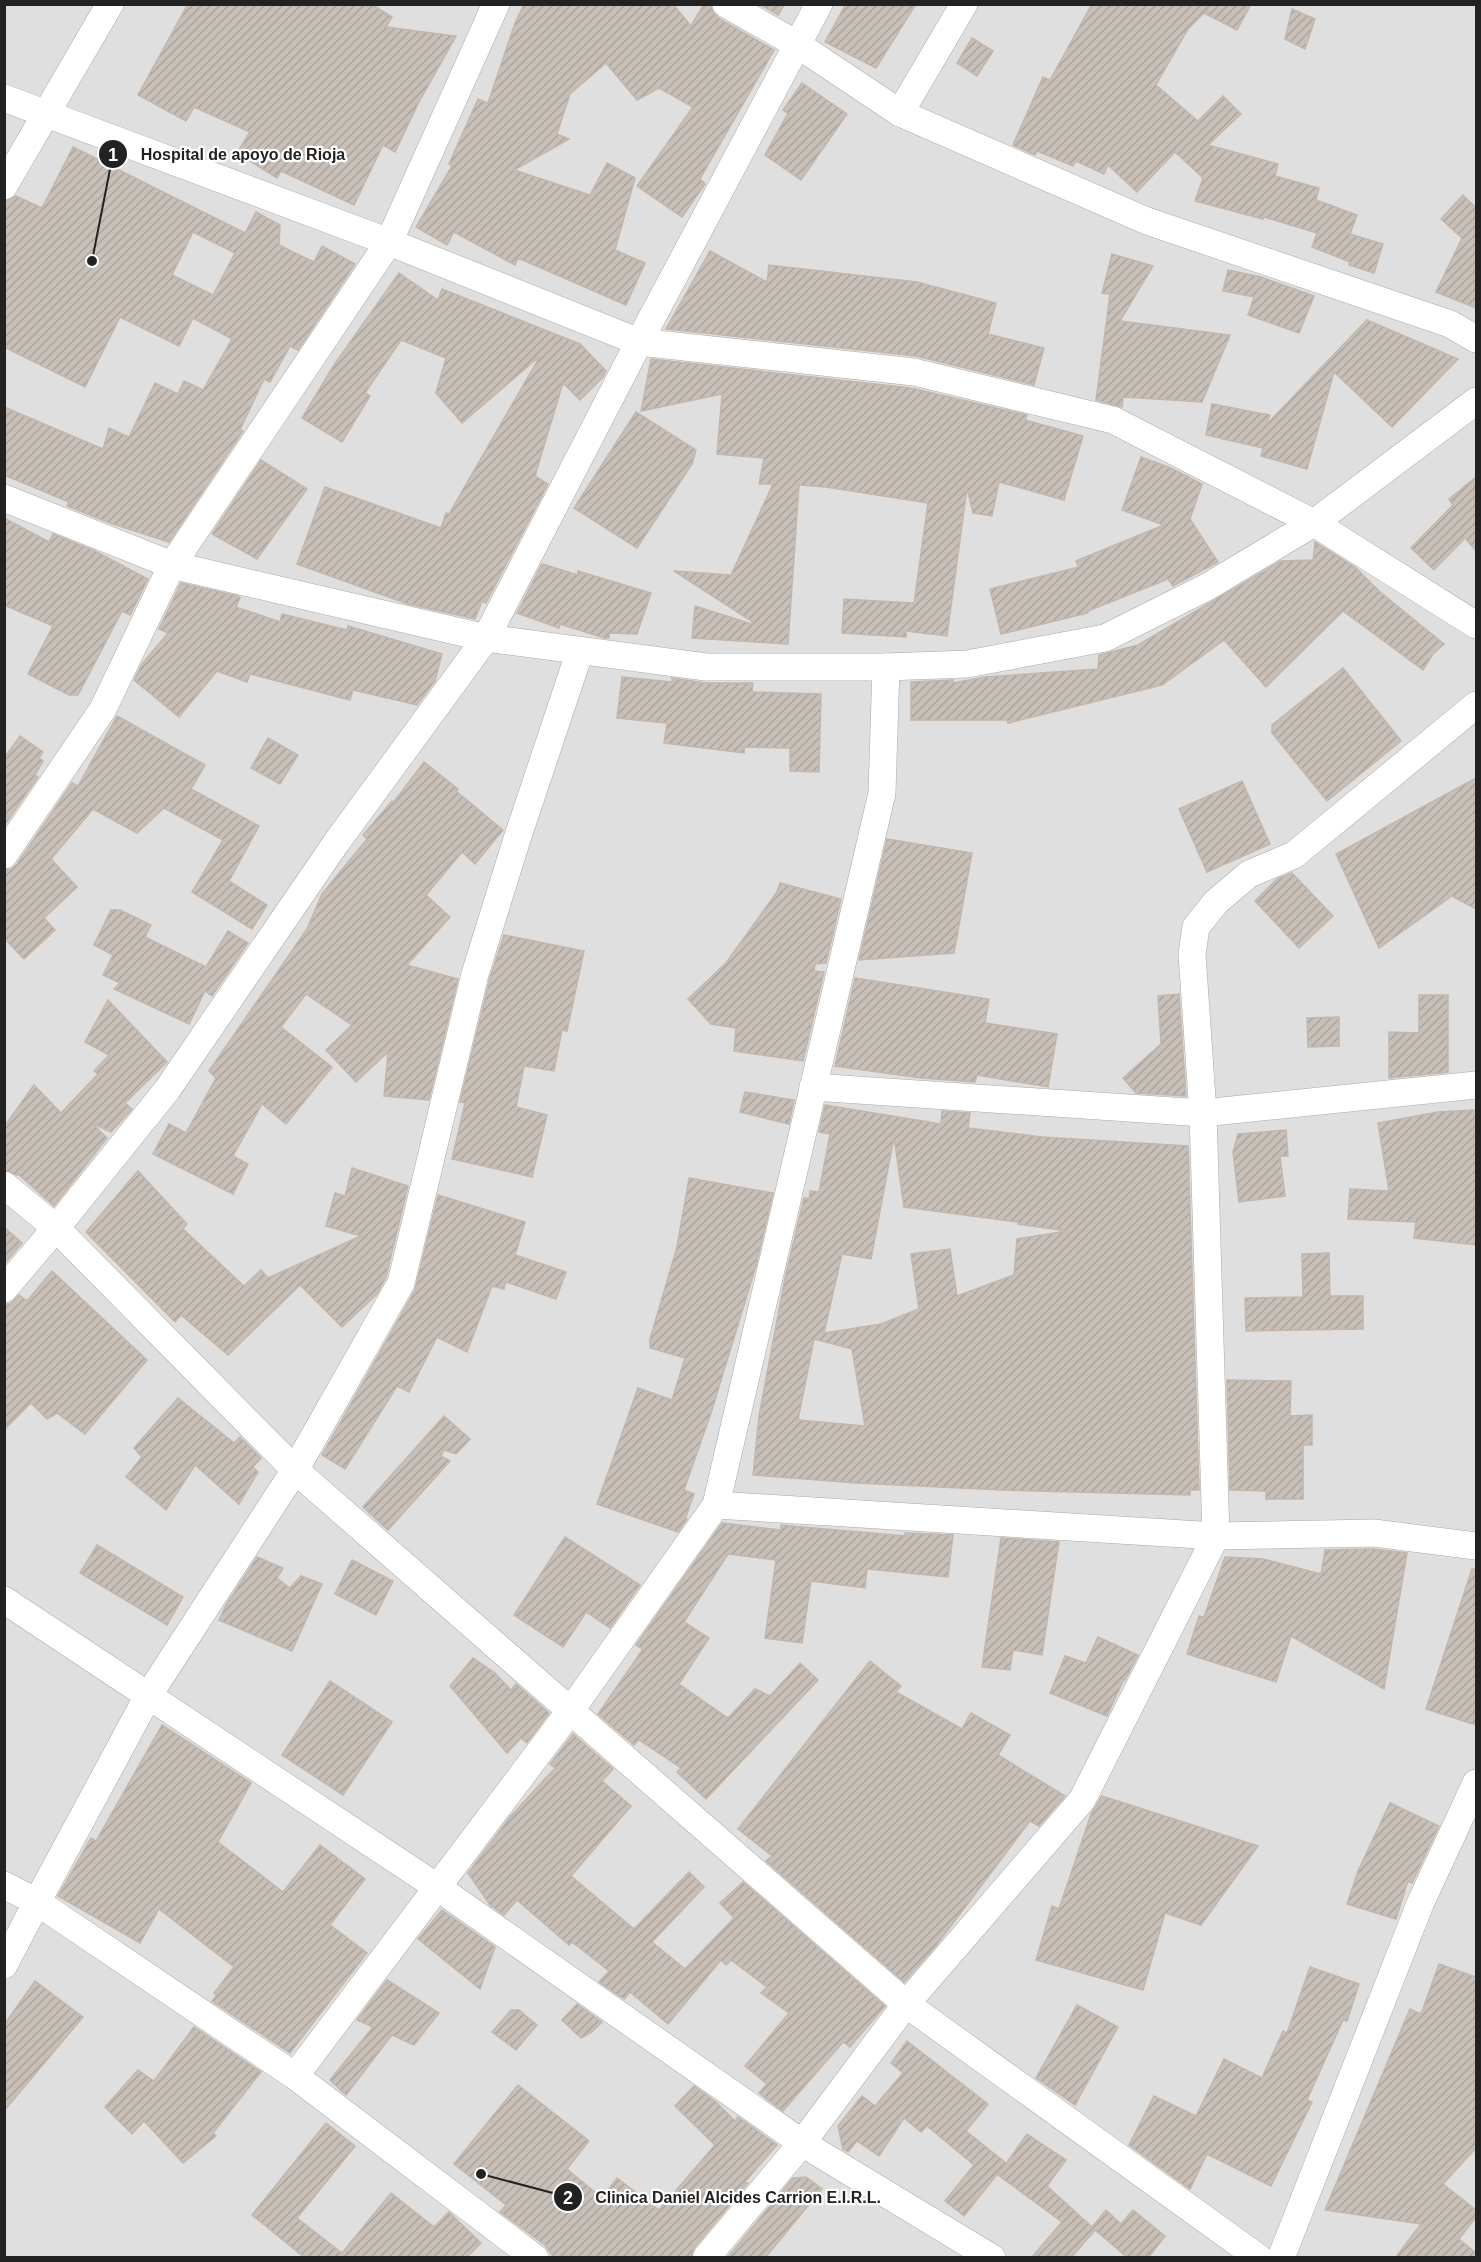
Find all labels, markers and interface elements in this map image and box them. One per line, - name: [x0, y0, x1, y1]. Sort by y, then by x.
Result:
- callout: Hospital de apoyo de Rioja: [98, 137, 357, 171]
- text: 1: [108, 145, 118, 165]
- text: Hospital de apoyo de Rioja: [141, 146, 345, 163]
- callout: Clinica Daniel Alcides Carrion E.I.R.L.: [553, 2180, 893, 2214]
- text: 2: [563, 2188, 573, 2208]
- text: Clinica Daniel Alcides Carrion E.I.R.L.: [595, 2189, 881, 2206]

